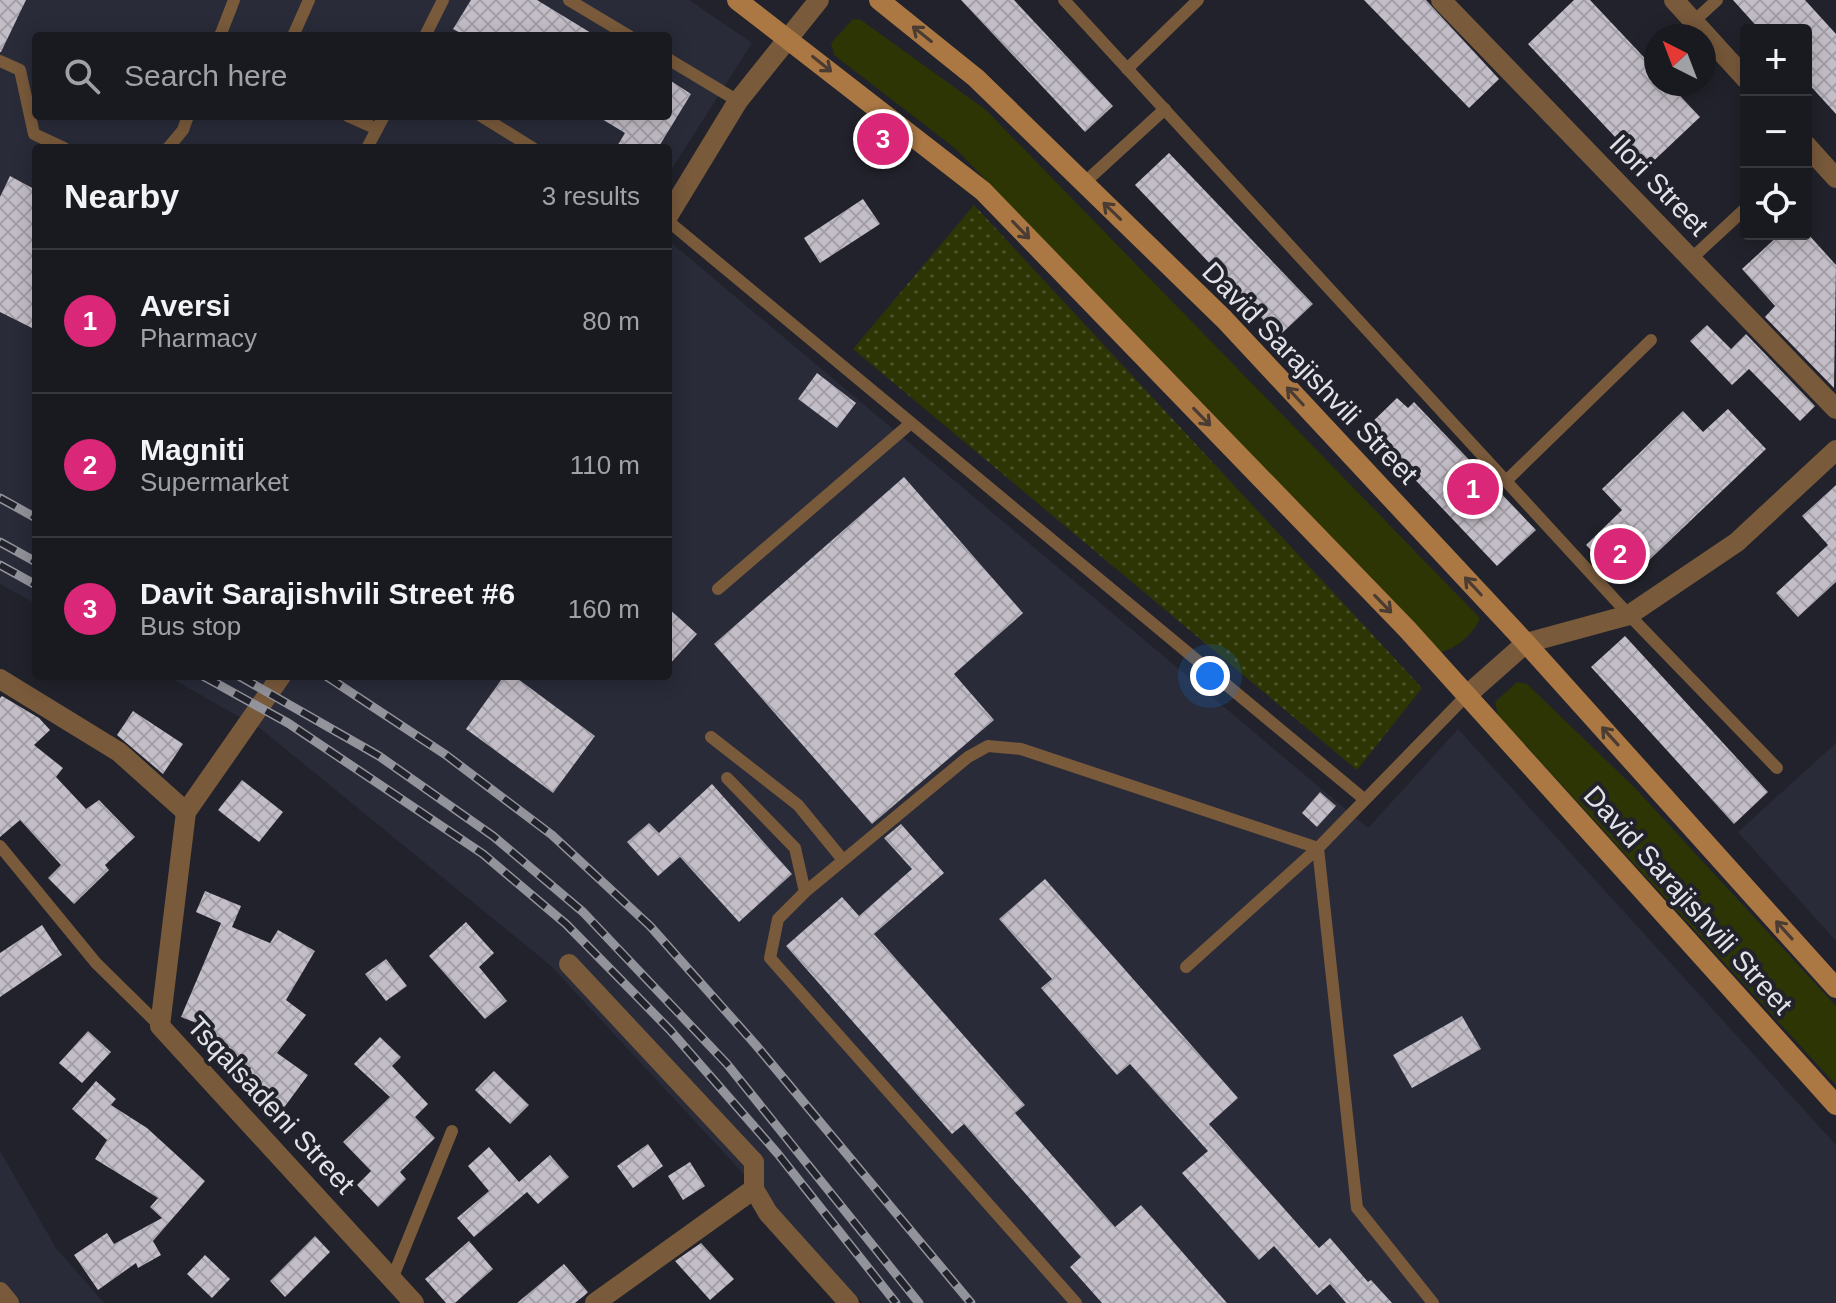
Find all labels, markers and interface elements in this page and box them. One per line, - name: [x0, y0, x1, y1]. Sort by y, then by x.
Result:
- north arrow: [1644, 24, 1716, 96]
- map controls: [1740, 24, 1812, 240]
- button: +: [1740, 24, 1812, 96]
- one-way arrow: [912, 25, 933, 43]
- search box: [32, 32, 672, 120]
- icon: search: [60, 54, 104, 98]
- one-way arrow: [811, 55, 832, 73]
- text: Search here: [124, 59, 287, 92]
- button: −: [1740, 96, 1812, 168]
- pin: 3: [857, 109, 909, 169]
- street label: Ilori Street: [1604, 128, 1715, 242]
- button: locate: [1740, 168, 1812, 240]
- text: Nearby: [64, 177, 179, 215]
- text: 3 results: [542, 181, 640, 211]
- one-way arrow: [1103, 202, 1122, 221]
- one-way arrow: [1011, 220, 1030, 239]
- street label: David Sarajishvili Street: [1196, 256, 1424, 490]
- text: Aversi: [140, 289, 231, 322]
- text: 1: [83, 306, 97, 336]
- text: 80 m: [582, 306, 640, 336]
- text: Pharmacy: [140, 323, 257, 353]
- one-way arrow: [1287, 386, 1305, 406]
- one-way arrow: [1192, 407, 1211, 426]
- text: Magniti: [140, 433, 245, 466]
- text: 2: [83, 450, 97, 480]
- text: 110 m: [570, 450, 640, 480]
- pin: 1: [1447, 459, 1499, 519]
- text: Supermarket: [140, 467, 289, 497]
- pin: 2: [1594, 524, 1646, 584]
- one-way arrow: [1464, 576, 1482, 596]
- text: Davit Sarajishvili Street #6: [140, 577, 515, 610]
- text: 3: [83, 594, 97, 624]
- text: 160 m: [568, 594, 640, 624]
- one-way arrow: [1373, 594, 1392, 613]
- text: Bus stop: [140, 611, 241, 641]
- your location: [1190, 656, 1230, 696]
- one-way arrow: [1601, 727, 1619, 747]
- street label: David Sarajishvili Street: [1578, 780, 1799, 1020]
- one-way arrow: [1775, 920, 1793, 940]
- street label: Tsqalsadeni Street: [181, 1010, 361, 1200]

